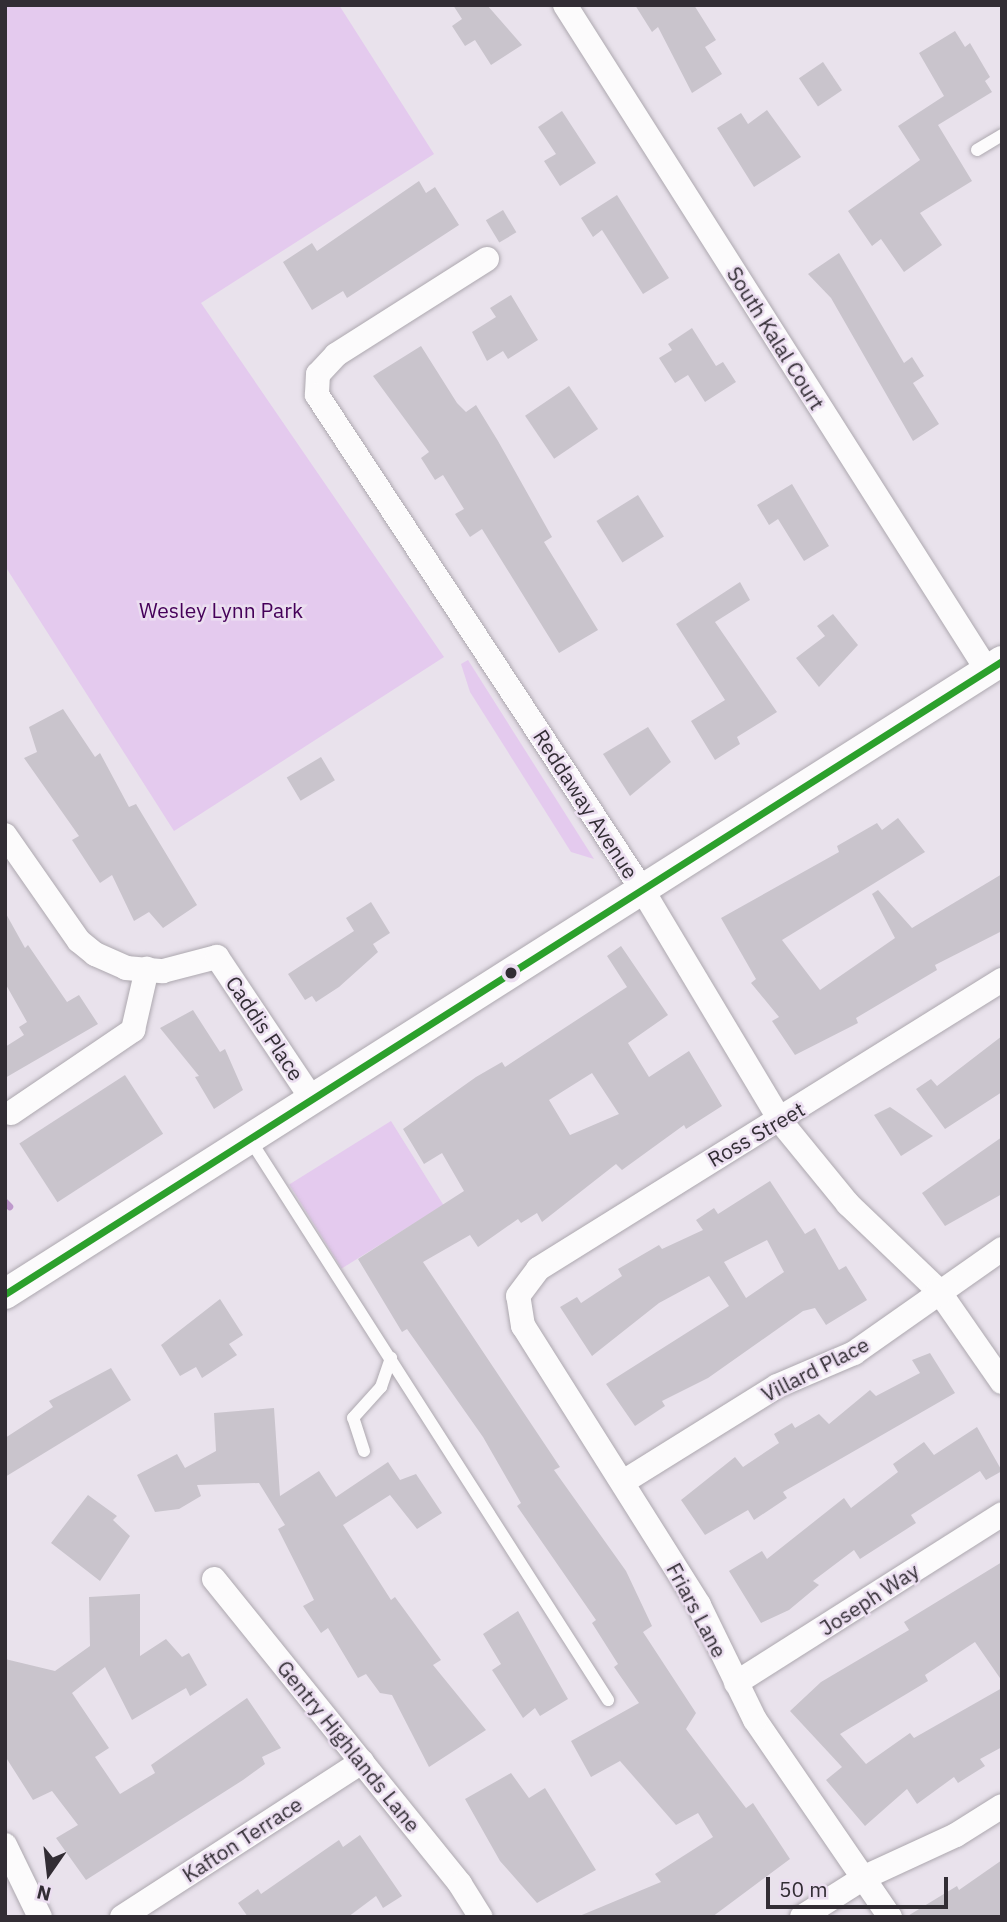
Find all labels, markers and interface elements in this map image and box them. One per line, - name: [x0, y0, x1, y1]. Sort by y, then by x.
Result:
- street label: South Kalal Court: [722, 262, 830, 414]
- park label: Wesley Lynn Park: [139, 597, 303, 623]
- street label: Reddaway Avenue: [528, 725, 644, 883]
- unlabelled marker: [504, 966, 518, 980]
- street label: Caddis Place: [221, 971, 309, 1085]
- street label: Ross Street: [703, 1096, 809, 1172]
- street label: Villard Place: [757, 1331, 873, 1407]
- street label: Friars Lane: [662, 1558, 732, 1662]
- street label: Joseph Way: [815, 1558, 923, 1640]
- street label: Gentry Highlands Lane: [272, 1655, 426, 1837]
- street label: Kafton Terrace: [177, 1791, 307, 1887]
- north arrow: [14, 1838, 84, 1908]
- scale bar: [769, 1862, 951, 1906]
- text: 50 m: [779, 1875, 828, 1903]
- text: N: [34, 1880, 54, 1907]

